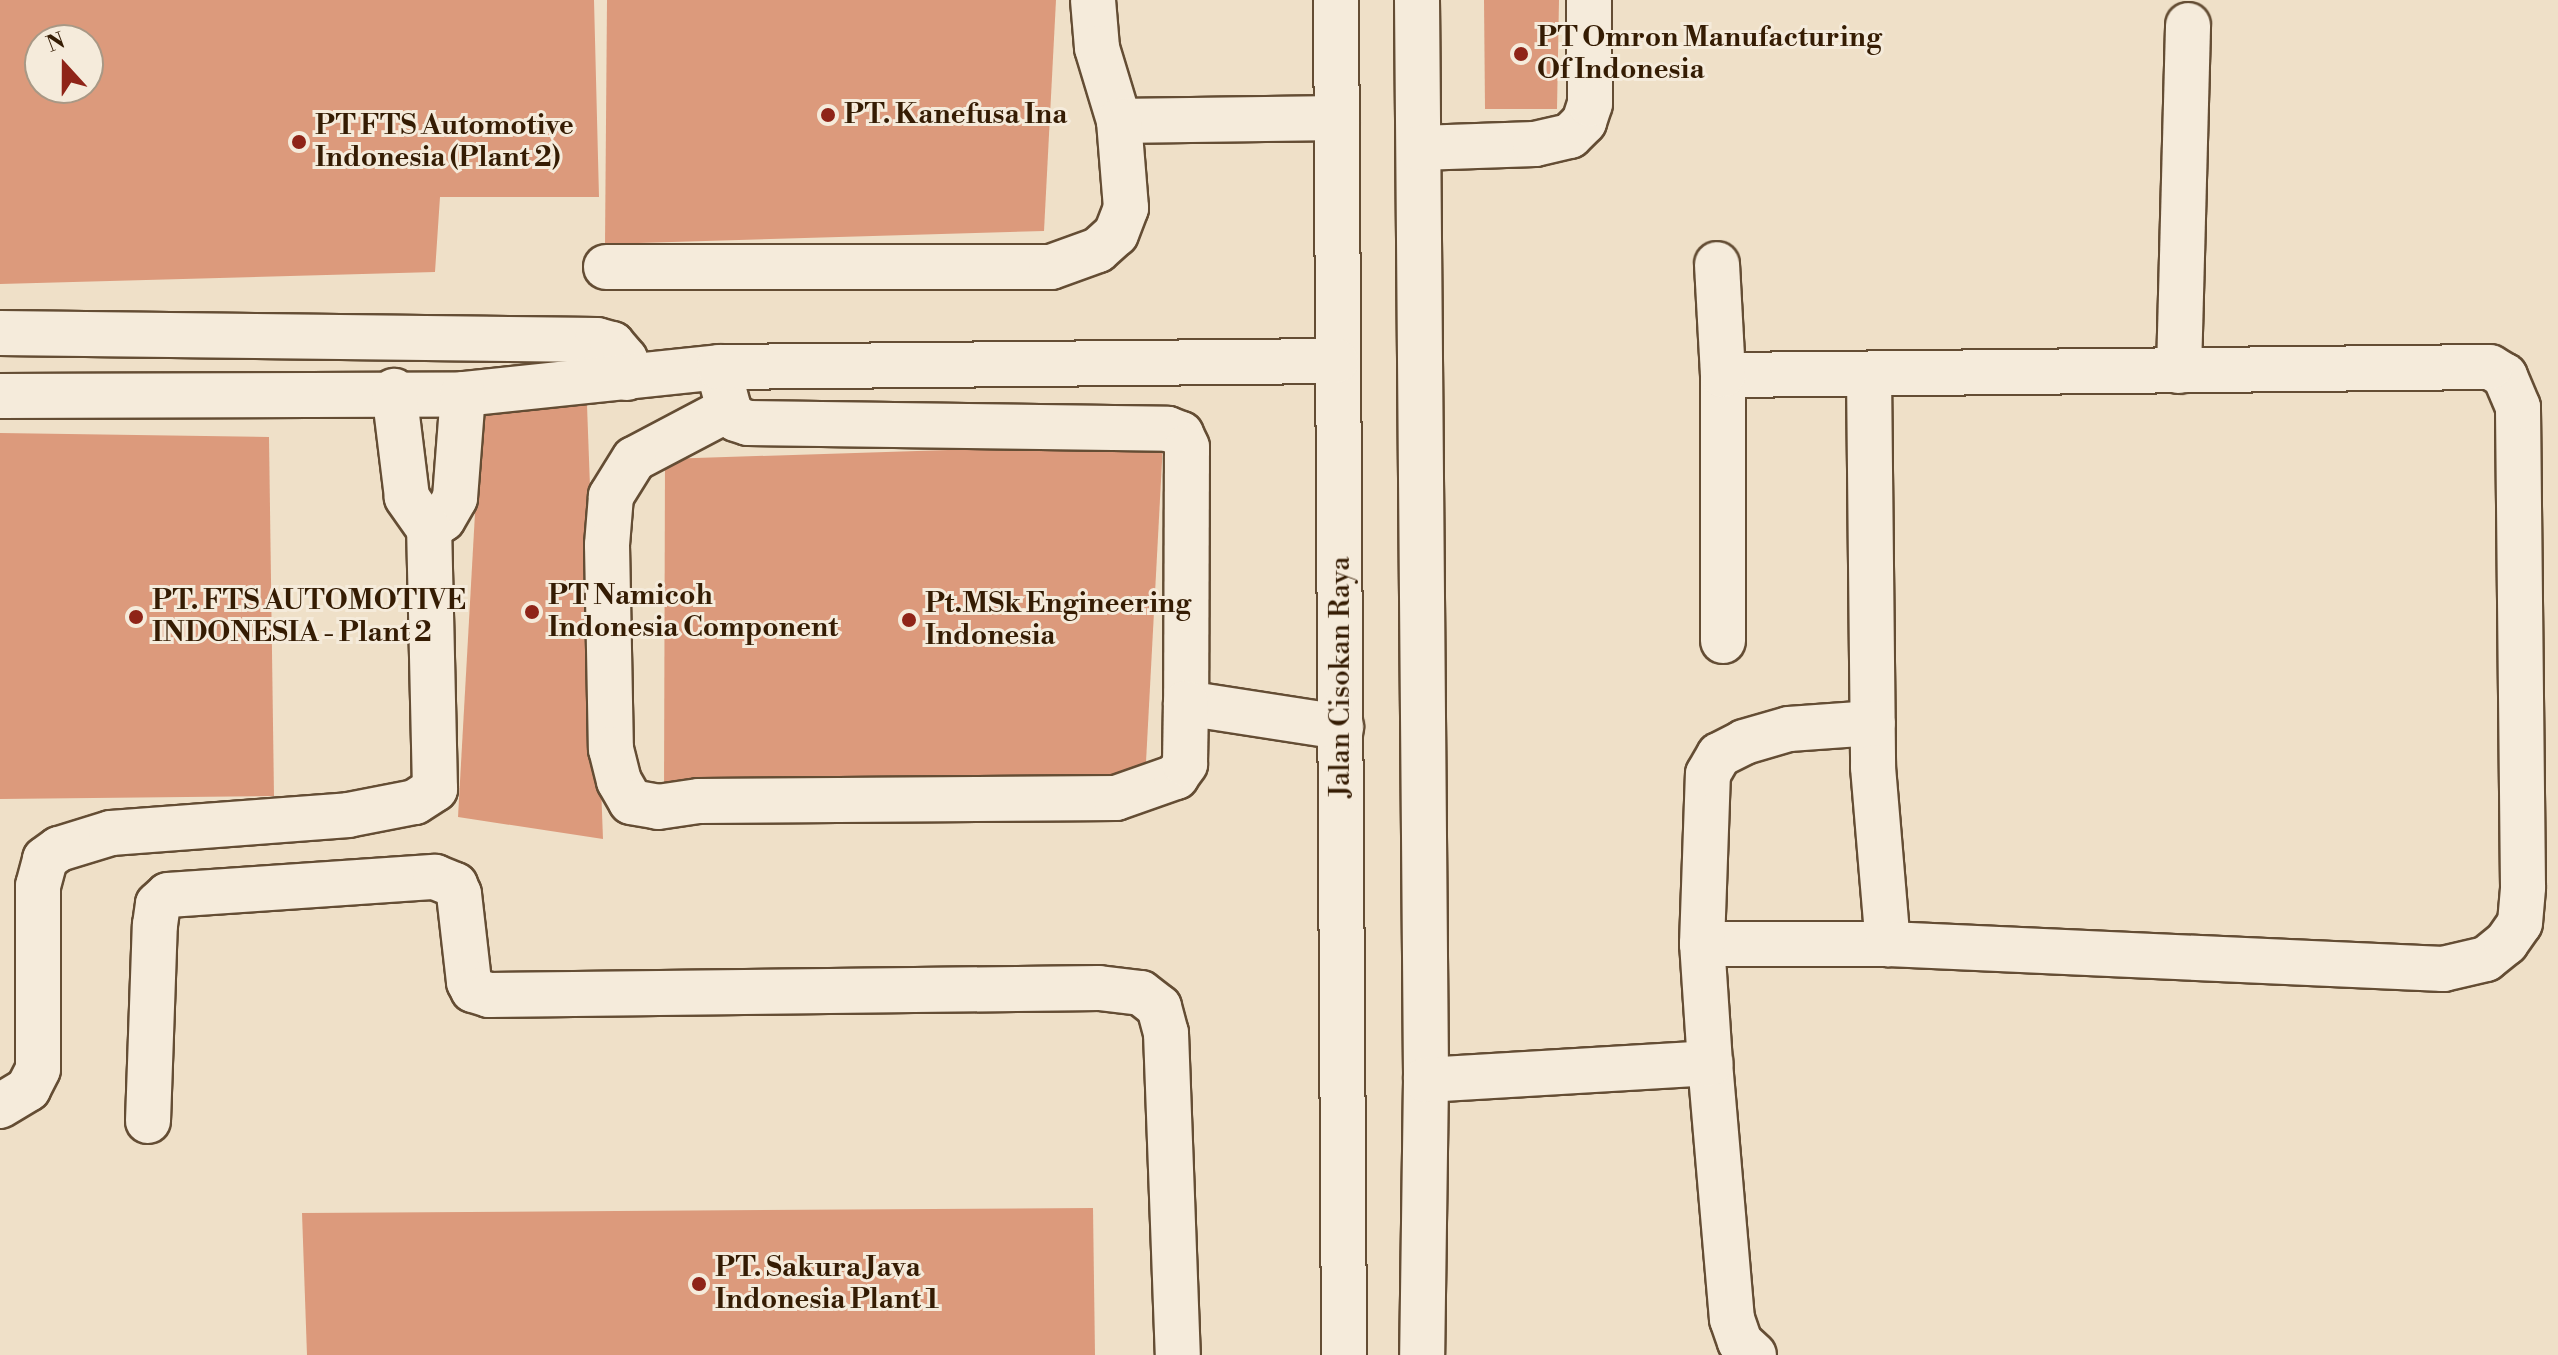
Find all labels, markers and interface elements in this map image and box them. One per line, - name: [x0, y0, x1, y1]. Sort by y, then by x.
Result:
- place label: PT Omron Manufacturing Of Indonesia: [1537, 21, 1882, 87]
- north arrow: [24, 24, 104, 104]
- text: N: [43, 27, 69, 59]
- marker: PT Omron Manufacturing Of Indonesia: [1512, 45, 1530, 63]
- place label: PT. Kanefusa Ina: [844, 98, 1067, 132]
- marker: PT. Kanefusa Ina: [819, 106, 837, 124]
- place label: PT FTS Automotive Indonesia (Plant 2): [315, 109, 574, 175]
- marker: PT FTS Automotive Indonesia (Plant 2): [290, 133, 308, 151]
- street label: Jalan Cisokan Raya: [1324, 556, 1358, 798]
- place label: PT Namicoh Indonesia Component: [548, 579, 838, 645]
- place label: PT. FTS AUTOMOTIVE INDONESIA - Plant 2: [152, 584, 466, 650]
- place label: Pt.MSk Engineering Indonesia: [925, 587, 1191, 653]
- marker: PT Namicoh Indonesia Component: [523, 603, 541, 621]
- marker: PT. FTS AUTOMOTIVE INDONESIA - Plant 2: [127, 608, 145, 626]
- marker: Pt.MSk Engineering Indonesia: [900, 611, 918, 629]
- place label: PT. Sakura Java Indonesia Plant 1: [715, 1251, 939, 1317]
- marker: PT. Sakura Java Indonesia Plant 1: [690, 1275, 708, 1293]

